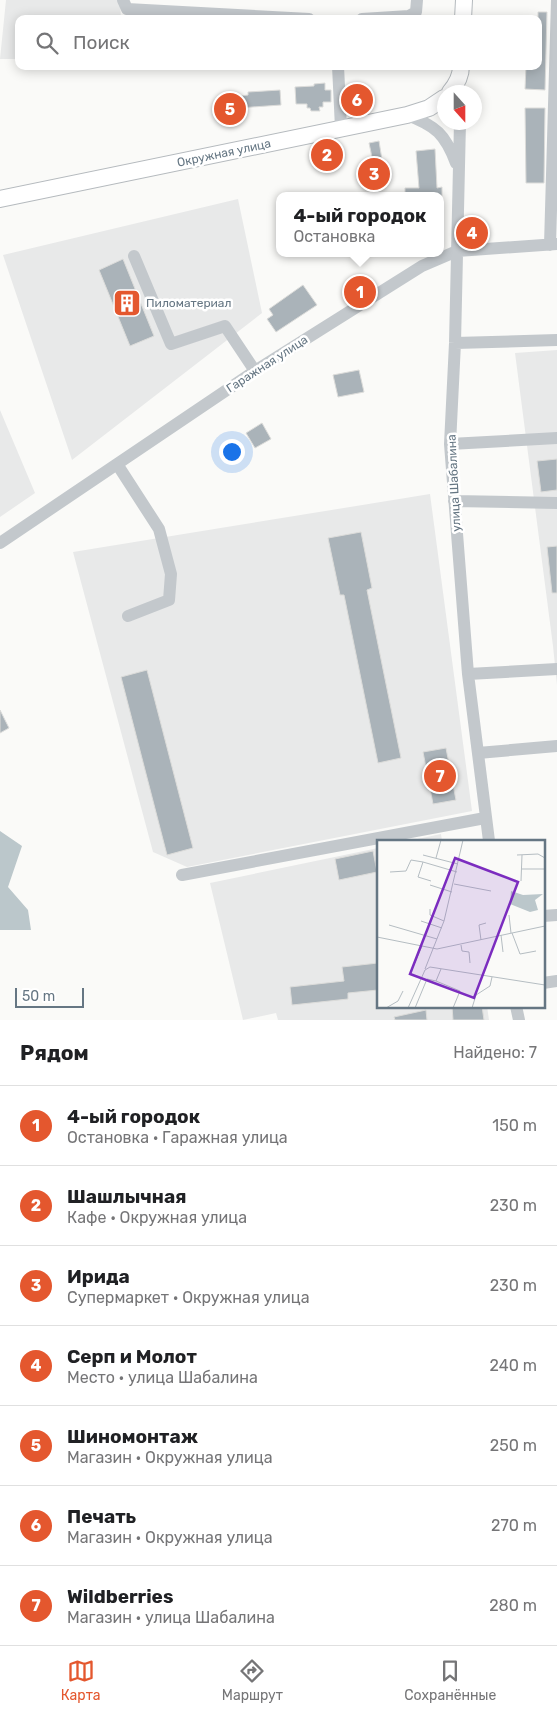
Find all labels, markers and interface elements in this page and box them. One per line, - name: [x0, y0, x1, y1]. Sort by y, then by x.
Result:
- search box: [15, 15, 542, 70]
- icon: search: [33, 29, 61, 57]
- text: Поиск: [73, 31, 130, 54]
- pin: 6: [341, 81, 373, 119]
- north arrow: [437, 85, 482, 130]
- pin: 5: [214, 90, 246, 128]
- street label: Окружная улица: [176, 136, 272, 170]
- pin: 2: [311, 136, 343, 174]
- pin: 3: [358, 155, 390, 193]
- popup: [276, 192, 444, 257]
- text: 4-ый городок: [293, 204, 427, 227]
- pin: 4: [456, 214, 488, 252]
- text: Остановка: [293, 227, 375, 246]
- pin: 1: [344, 273, 376, 311]
- building icon: Пиломатериал: [112, 288, 142, 318]
- place label: Пиломатериал: [146, 296, 231, 310]
- street label: Гаражная улица: [224, 332, 310, 396]
- street label: улица Шабалина: [444, 434, 464, 532]
- your location: [219, 439, 245, 465]
- pin: 7: [424, 757, 456, 795]
- inset map: [377, 840, 544, 1008]
- scale bar: [15, 985, 84, 1008]
- text: 50 m: [22, 988, 55, 1005]
- text: Рядом: [20, 1040, 89, 1065]
- text: Найдено: 7: [453, 1043, 537, 1062]
- text: 4-ый городок: [67, 1105, 200, 1128]
- text: 1: [32, 1116, 40, 1135]
- text: 150 m: [492, 1116, 537, 1135]
- text: Остановка · Гаражная улица: [67, 1128, 288, 1147]
- text: Шашлычная: [67, 1185, 187, 1208]
- text: 2: [31, 1196, 41, 1215]
- text: 230 m: [490, 1196, 537, 1215]
- text: Кафе · Окружная улица: [67, 1208, 247, 1227]
- text: Ирида: [67, 1265, 130, 1288]
- text: 3: [31, 1276, 41, 1295]
- text: 230 m: [490, 1276, 537, 1295]
- text: Супермаркет · Окружная улица: [67, 1288, 310, 1307]
- text: Серп и Молот: [67, 1345, 197, 1368]
- text: 4: [31, 1356, 41, 1375]
- text: 240 m: [490, 1356, 537, 1375]
- text: Место · улица Шабалина: [67, 1368, 258, 1387]
- text: Шиномонтаж: [67, 1425, 198, 1448]
- text: 5: [31, 1436, 41, 1455]
- text: 250 m: [490, 1436, 537, 1455]
- text: Магазин · Окружная улица: [67, 1448, 272, 1467]
- text: Печать: [67, 1505, 136, 1528]
- text: 6: [31, 1516, 41, 1535]
- text: 270 m: [491, 1516, 537, 1535]
- text: Магазин · Окружная улица: [67, 1528, 272, 1547]
- text: Wildberries: [67, 1585, 173, 1608]
- text: 7: [31, 1596, 41, 1615]
- text: 280 m: [489, 1596, 537, 1615]
- text: Магазин · улица Шабалина: [67, 1608, 275, 1627]
- tab: Карта: [61, 1657, 101, 1704]
- tab: Маршрут: [222, 1657, 283, 1704]
- tab: Сохранённые: [404, 1657, 496, 1704]

